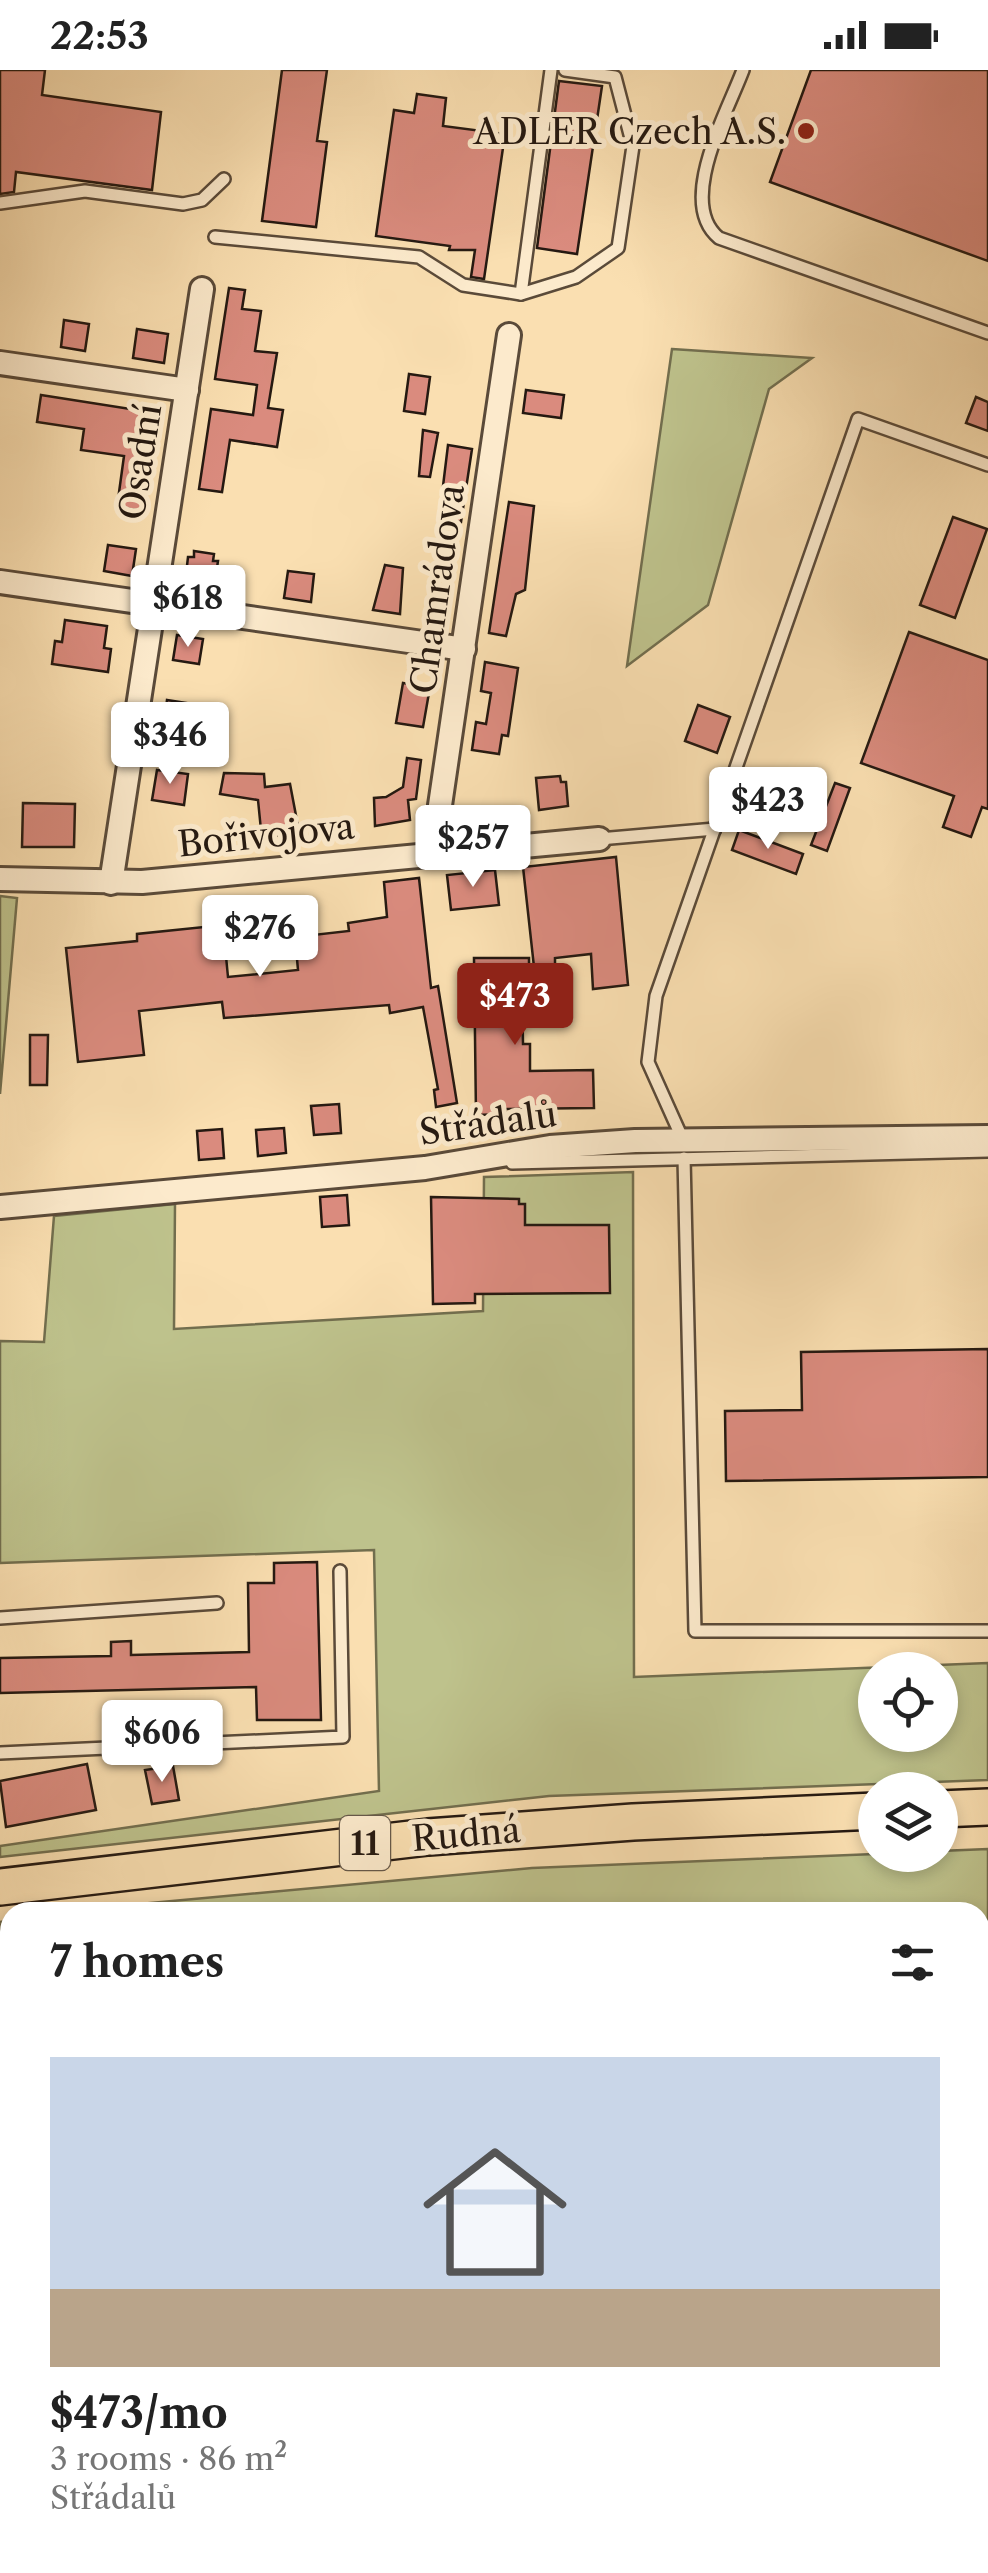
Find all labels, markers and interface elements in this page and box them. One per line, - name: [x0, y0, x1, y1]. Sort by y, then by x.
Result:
- text: 22:53: [50, 12, 149, 59]
- place label: ADLER Czech A.S.: [473, 110, 786, 153]
- marker: ADLER Czech A.S.: [795, 120, 817, 142]
- street label: Osadní: [110, 401, 170, 523]
- street label: Chamrádova: [401, 481, 473, 697]
- pin: $618: [129, 565, 247, 650]
- text: $618: [152, 578, 224, 617]
- pin: $346: [111, 702, 229, 787]
- text: $346: [133, 715, 207, 754]
- pin: $423: [709, 767, 827, 852]
- text: $423: [731, 780, 805, 819]
- street label: Bořivojova: [176, 804, 357, 866]
- pin: $257: [414, 805, 532, 890]
- text: $257: [437, 818, 509, 857]
- pin: $276: [201, 895, 319, 980]
- text: $276: [224, 908, 296, 947]
- pin: $473: [456, 963, 574, 1048]
- text: $473: [479, 976, 551, 1015]
- street label: Střádalů: [417, 1092, 559, 1154]
- map controls: [858, 1652, 958, 1872]
- button: locate: [858, 1652, 958, 1752]
- pin: $606: [103, 1700, 221, 1785]
- text: $606: [124, 1713, 200, 1752]
- button: layers: [858, 1772, 958, 1872]
- street label: Rudná: [410, 1808, 523, 1860]
- road number: 11: [340, 1816, 390, 1870]
- icon: filters: [885, 1935, 940, 1990]
- text: 7 homes: [50, 1936, 224, 1988]
- icon: home: [405, 2122, 585, 2302]
- text: $473/mo: [50, 2387, 228, 2439]
- text: 3 rooms · 86 m²: [50, 2439, 287, 2478]
- text: Střádalů: [50, 2478, 176, 2517]

